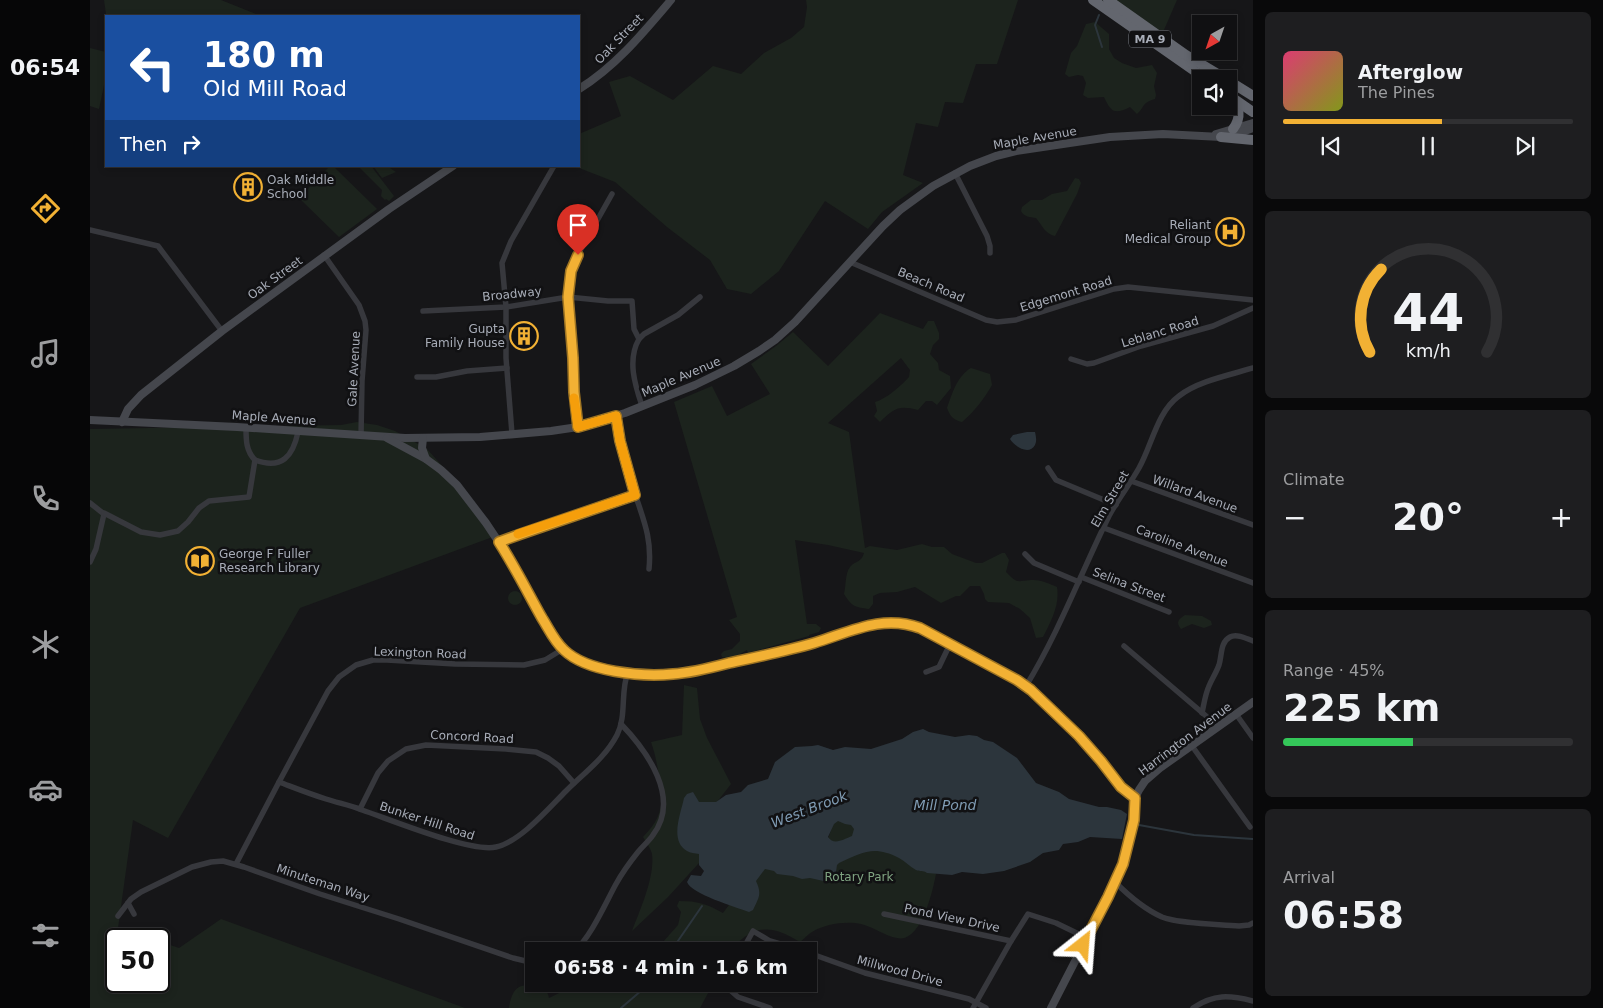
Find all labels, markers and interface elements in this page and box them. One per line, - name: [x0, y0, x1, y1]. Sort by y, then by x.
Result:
- street label: Oak Street: [592, 11, 646, 67]
- north arrow: [1192, 15, 1238, 60]
- map controls: [1192, 15, 1237, 115]
- road number: MA 9: [1129, 30, 1171, 48]
- icon: left: [120, 35, 185, 100]
- text: 180 m: [203, 35, 325, 75]
- text: 06:54: [10, 55, 80, 80]
- text: Afterglow: [1358, 61, 1463, 83]
- button: sound: [1192, 70, 1237, 115]
- text: Old Mill Road: [203, 76, 347, 101]
- text: The Pines: [1358, 83, 1435, 102]
- street label: Maple Avenue: [992, 124, 1078, 152]
- icon: right: [177, 130, 205, 158]
- icon: previous: [1317, 132, 1345, 160]
- icon: pause: [1414, 132, 1442, 160]
- icon: next: [1511, 132, 1539, 160]
- text: Then: [120, 133, 167, 155]
- building icon: Oak Middle School: [233, 172, 263, 202]
- place label: Oak Middle School: [267, 173, 334, 201]
- icon: directions: [28, 191, 63, 226]
- pin: [557, 204, 599, 255]
- icon: arrive: [564, 211, 592, 239]
- hospital icon: Reliant Medical Group: [1215, 217, 1245, 247]
- place label: Reliant Medical Group: [1125, 218, 1211, 246]
- street label: Oak Street: [245, 253, 305, 302]
- street label: Beach Road: [896, 265, 966, 305]
- street label: Edgemont Road: [1018, 273, 1114, 315]
- text: 44: [1392, 283, 1464, 343]
- street label: Broadway: [482, 284, 542, 304]
- street label: Leblanc Road: [1120, 314, 1200, 350]
- building icon: Gupta Family House: [509, 321, 539, 351]
- place label: Gupta Family House: [425, 322, 505, 350]
- street label: Gale Avenue: [345, 331, 363, 407]
- icon: music: [28, 336, 63, 371]
- text: km/h: [1405, 340, 1451, 361]
- street label: Maple Avenue: [639, 354, 723, 400]
- street label: Maple Avenue: [231, 408, 317, 428]
- street label: Elm Street: [1088, 468, 1132, 530]
- text: Climate: [1283, 470, 1345, 489]
- street label: Willard Avenue: [1150, 472, 1240, 516]
- icon: phone: [28, 481, 63, 516]
- text: 20°: [1392, 495, 1464, 539]
- text: −: [1283, 501, 1306, 534]
- text: +: [1550, 501, 1573, 534]
- street label: Caroline Avenue: [1134, 522, 1230, 570]
- library icon: George F Fuller Research Library: [185, 546, 215, 576]
- place label: George F Fuller Research Library: [219, 547, 320, 575]
- street label: Selina Street: [1091, 565, 1168, 605]
- icon: climate: [28, 627, 63, 662]
- street label: Lexington Road: [373, 644, 467, 662]
- text: Range · 45%: [1283, 661, 1385, 680]
- text: 225 km: [1283, 686, 1440, 730]
- street label: Harrington Avenue: [1136, 700, 1234, 778]
- street label: Concord Road: [430, 728, 514, 746]
- icon: car: [28, 772, 63, 807]
- water label: West Brook: [769, 787, 850, 831]
- water label: Mill Pond: [914, 797, 977, 813]
- street label: Bunker Hill Road: [378, 799, 476, 843]
- street label: Minuteman Way: [275, 861, 371, 905]
- text: Arrival: [1283, 868, 1335, 887]
- park label: Rotary Park: [825, 870, 894, 884]
- text: 06:58: [1283, 893, 1404, 937]
- street label: Pond View Drive: [903, 901, 1001, 935]
- icon: filters: [28, 918, 63, 953]
- position arrow: [1056, 918, 1108, 970]
- speed limit sign: 50: [105, 928, 170, 993]
- street label: Millwood Drive: [856, 953, 944, 989]
- text: 06:58 · 4 min · 1.6 km: [554, 956, 788, 978]

